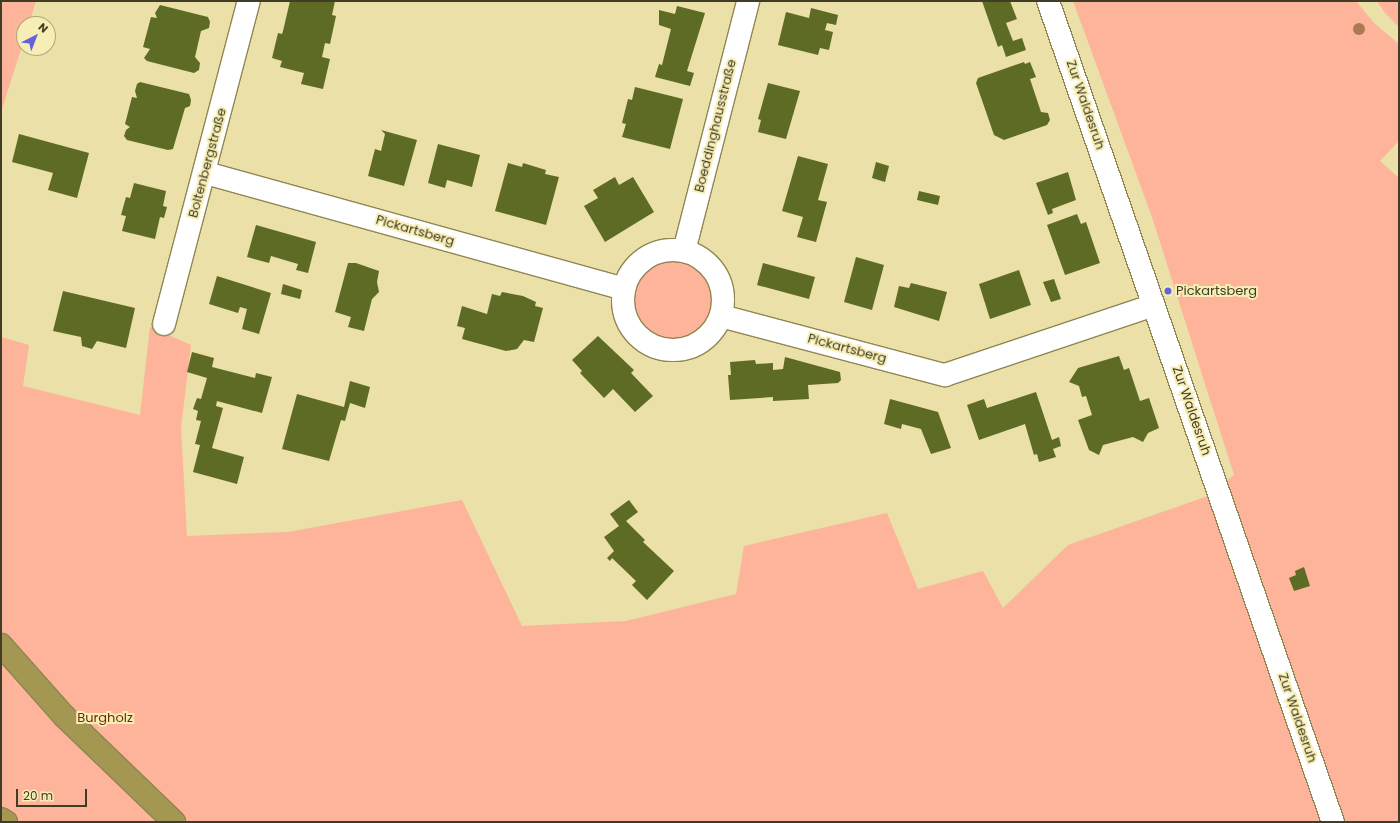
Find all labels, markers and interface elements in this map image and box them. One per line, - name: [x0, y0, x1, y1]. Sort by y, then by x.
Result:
- north arrow: [16, 16, 56, 56]
- text: N: [35, 19, 52, 37]
- street label: Boeddinghausstraße: [692, 58, 740, 194]
- street label: Zur Waldesruh: [1062, 58, 1108, 152]
- street label: Boltenbergstraße: [186, 106, 230, 220]
- street label: Pickartsberg: [374, 212, 456, 250]
- place label: Pickartsberg: [1176, 283, 1257, 299]
- marker: Pickartsberg: [1163, 286, 1173, 296]
- street label: Pickartsberg: [806, 331, 888, 367]
- street label: Zur Waldesruh: [1168, 364, 1214, 458]
- street label: Zur Waldesruh: [1274, 671, 1320, 765]
- park label: Burgholz: [77, 710, 133, 726]
- scale bar: [18, 781, 89, 807]
- text: 20 m: [23, 787, 53, 804]

